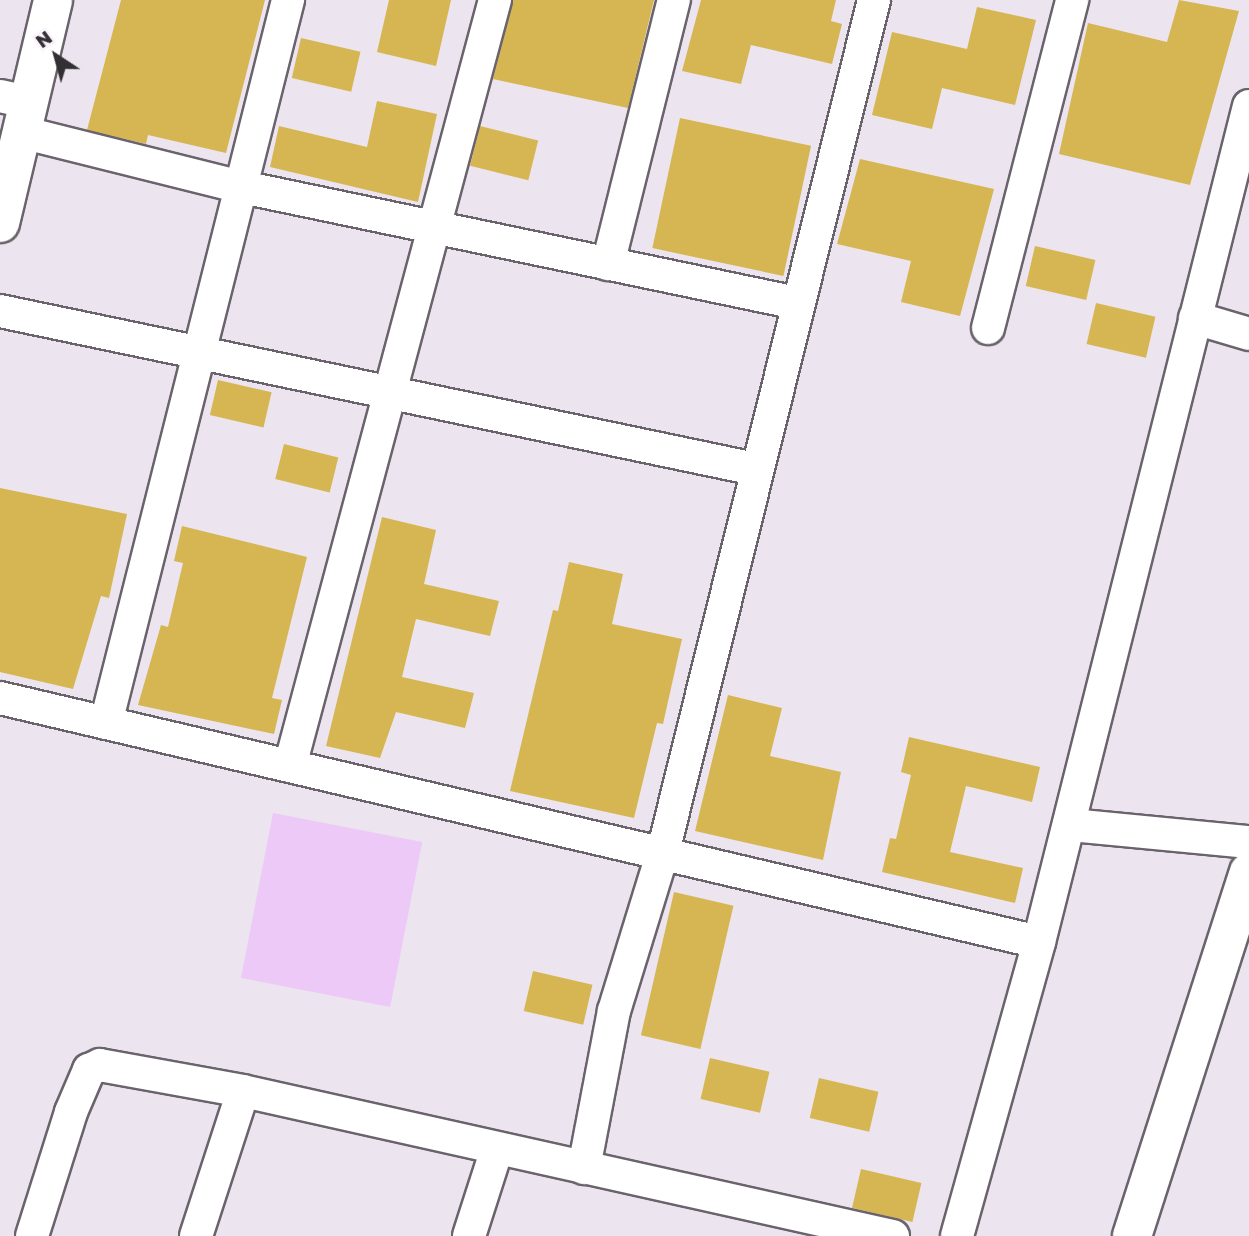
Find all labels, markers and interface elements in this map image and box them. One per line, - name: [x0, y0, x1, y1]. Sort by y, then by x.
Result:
- north arrow: [21, 21, 91, 91]
- text: N: [31, 25, 56, 52]

